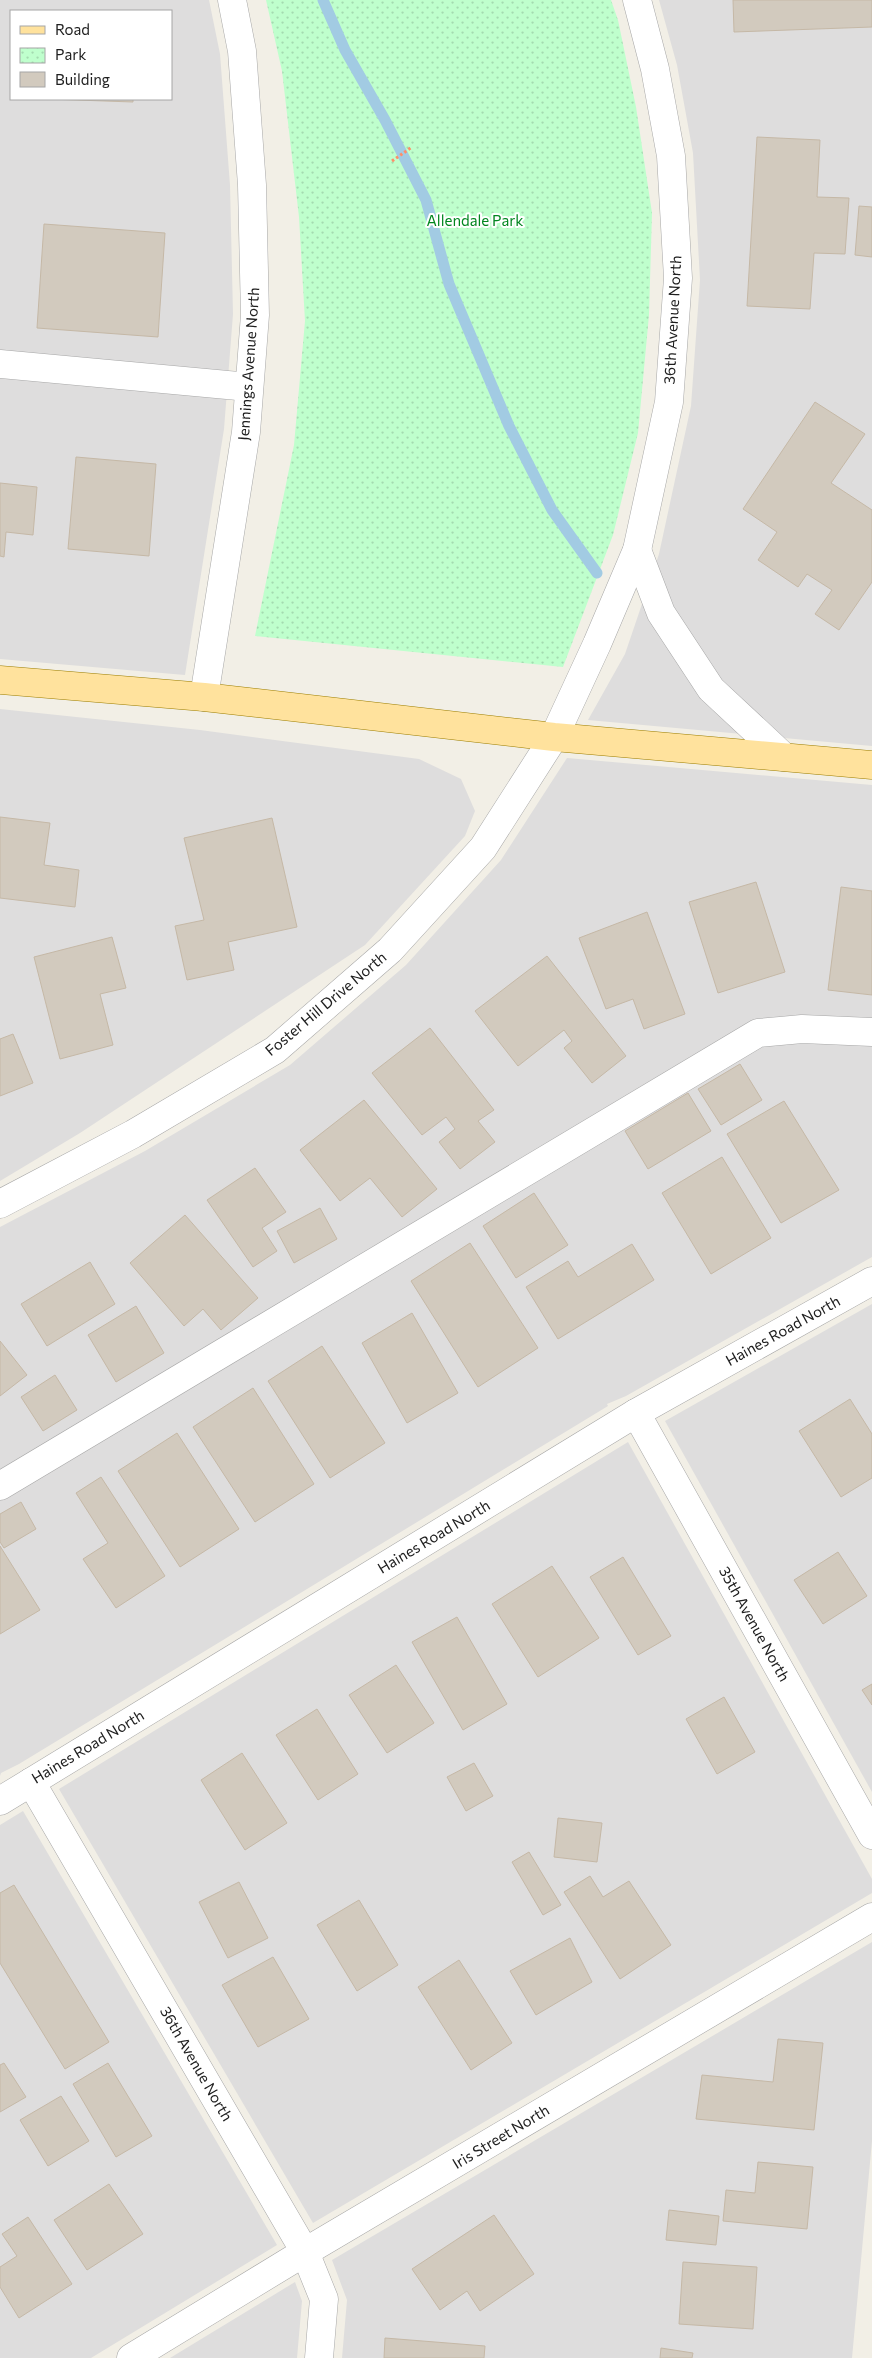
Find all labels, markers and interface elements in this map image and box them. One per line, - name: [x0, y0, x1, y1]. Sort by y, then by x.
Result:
- legend: [10, 10, 172, 100]
- text: Road: [55, 20, 90, 38]
- text: Park: [55, 45, 86, 63]
- text: Building: [55, 70, 110, 88]
- park label: Allendale Park: [427, 211, 523, 229]
- street label: 36th Avenue North: [660, 255, 684, 385]
- street label: Jennings Avenue North: [234, 287, 262, 441]
- street label: Foster Hill Drive North: [261, 947, 390, 1059]
- street label: Haines Road North: [722, 1291, 843, 1369]
- street label: Haines Road North: [374, 1495, 493, 1577]
- street label: 35th Avenue North: [716, 1563, 794, 1684]
- street label: Haines Road North: [28, 1705, 147, 1787]
- street label: 36th Avenue North: [157, 2003, 237, 2124]
- street label: Iris Street North: [449, 2100, 552, 2172]

